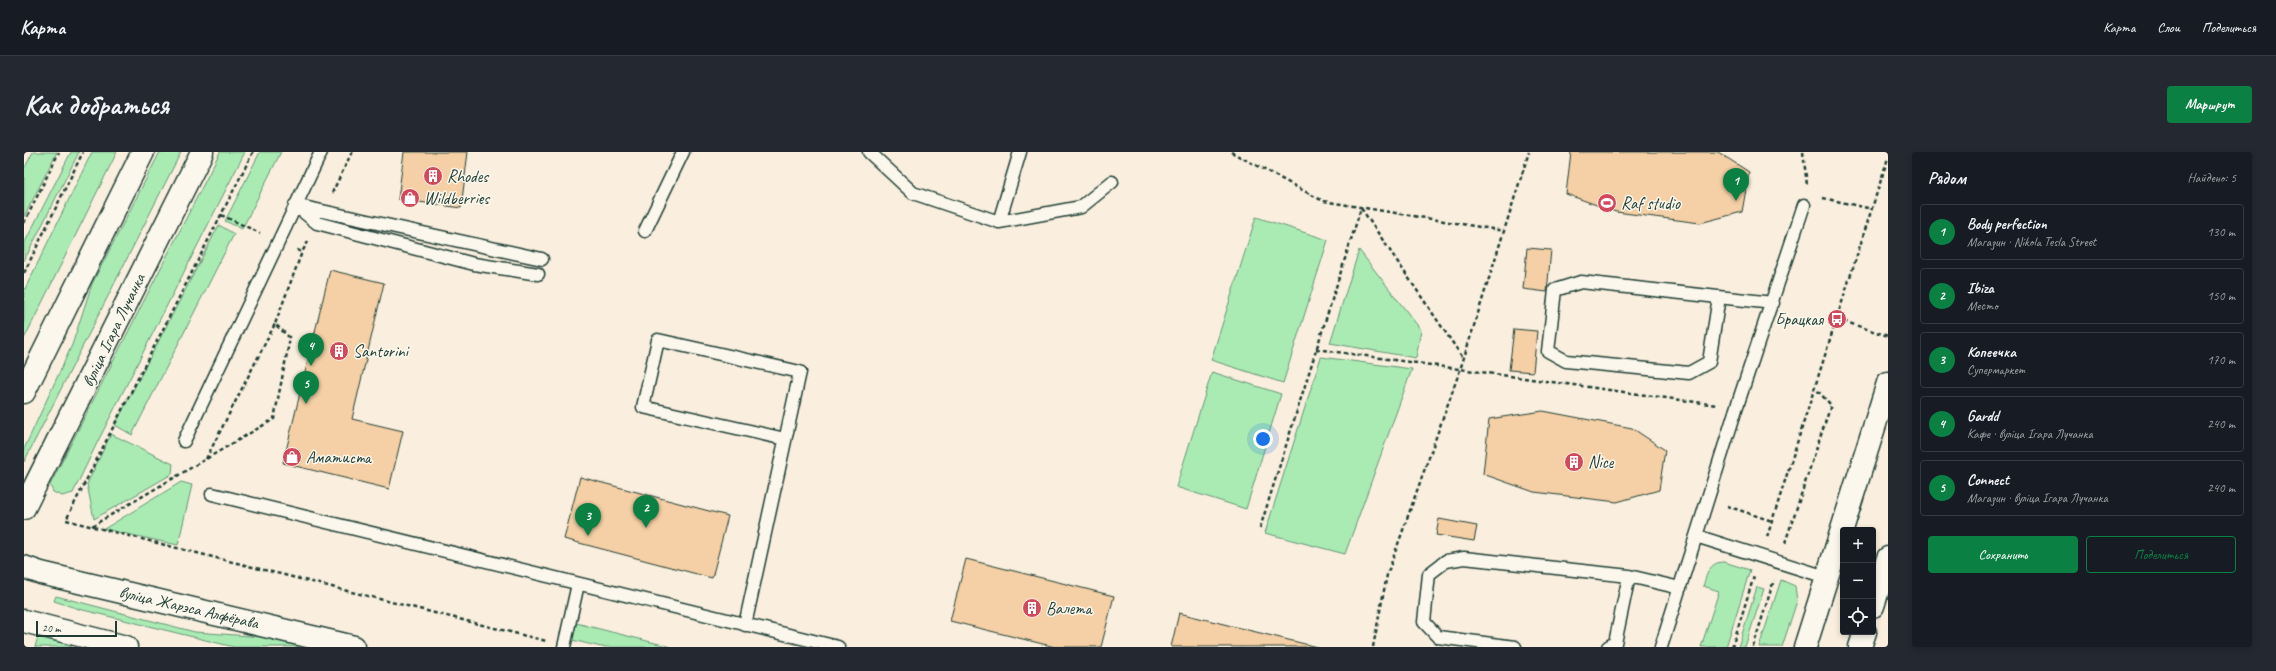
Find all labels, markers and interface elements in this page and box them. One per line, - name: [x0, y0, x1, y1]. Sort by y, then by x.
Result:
- text: Карта: [20, 16, 65, 40]
- text: Карта: [2103, 19, 2135, 36]
- text: Слои: [2157, 19, 2180, 36]
- text: Поделиться: [2202, 19, 2256, 36]
- button: Маршрут: [2167, 86, 2252, 123]
- text: Как добраться: [24, 87, 169, 122]
- building icon: Rhodes: [422, 165, 444, 187]
- place label: Rhodes: [447, 166, 490, 187]
- pin: 1: [1723, 168, 1749, 201]
- text: Рядом: [1928, 168, 1966, 189]
- text: Найдено: 5: [2188, 170, 2236, 186]
- shop icon: Wildberries: [399, 187, 421, 209]
- place label: Wildberries: [424, 188, 491, 209]
- sports icon: Raf studio: [1596, 192, 1618, 214]
- place label: Raf studio: [1621, 193, 1681, 214]
- text: Body perfection: [1967, 215, 2047, 234]
- text: 1: [1939, 224, 1945, 240]
- text: 130 m: [2207, 224, 2235, 240]
- text: Магазин · Nikola Tesla Street: [1967, 234, 2096, 250]
- street label: вуліца Ігара Лучанка: [77, 269, 150, 390]
- text: Ibiza: [1967, 279, 1994, 298]
- text: 2: [1939, 288, 1945, 304]
- text: 150 m: [2207, 288, 2235, 304]
- text: Место: [1967, 298, 1998, 314]
- bus stop icon: Брацкая: [1826, 308, 1848, 330]
- place label: Брацкая: [1775, 309, 1824, 330]
- pin: 4: [298, 333, 324, 366]
- building icon: Santorini: [328, 340, 350, 362]
- place label: Santorini: [353, 341, 410, 362]
- text: Копеечка: [1967, 343, 2016, 362]
- text: 3: [1939, 352, 1945, 368]
- text: 170 m: [2207, 352, 2235, 368]
- text: Супермаркет: [1967, 362, 2025, 378]
- pin: 5: [293, 371, 319, 404]
- text: Gardd: [1967, 407, 1999, 426]
- text: 4: [1939, 416, 1945, 432]
- text: 240 m: [2207, 416, 2235, 432]
- text: Кафе · вуліца Ігара Лучанка: [1967, 426, 2093, 442]
- your location: [1253, 429, 1273, 449]
- shop icon: Аматиста: [281, 446, 303, 468]
- place label: Аматиста: [306, 447, 373, 468]
- building icon: Nice: [1563, 451, 1585, 473]
- place label: Nice: [1588, 452, 1615, 473]
- text: Connect: [1967, 471, 2009, 490]
- text: 5: [1939, 480, 1945, 496]
- text: 240 m: [2207, 480, 2235, 496]
- text: Магазин · вуліца Ігара Лучанка: [1967, 490, 2108, 506]
- pin: 2: [633, 495, 659, 528]
- pin: 3: [575, 503, 601, 536]
- map controls: [1840, 527, 1876, 635]
- button: +: [1840, 527, 1876, 563]
- button: Сохранить: [1928, 536, 2078, 573]
- button: Поделиться: [2086, 536, 2236, 573]
- button: −: [1840, 563, 1876, 599]
- street label: вуліца Жарэса Алфёрава: [117, 581, 262, 634]
- building icon: Валета: [1021, 597, 1043, 619]
- place label: Валета: [1046, 598, 1094, 619]
- button: locate: [1840, 599, 1876, 635]
- scale bar: [36, 619, 117, 638]
- text: 20 m: [42, 621, 61, 635]

